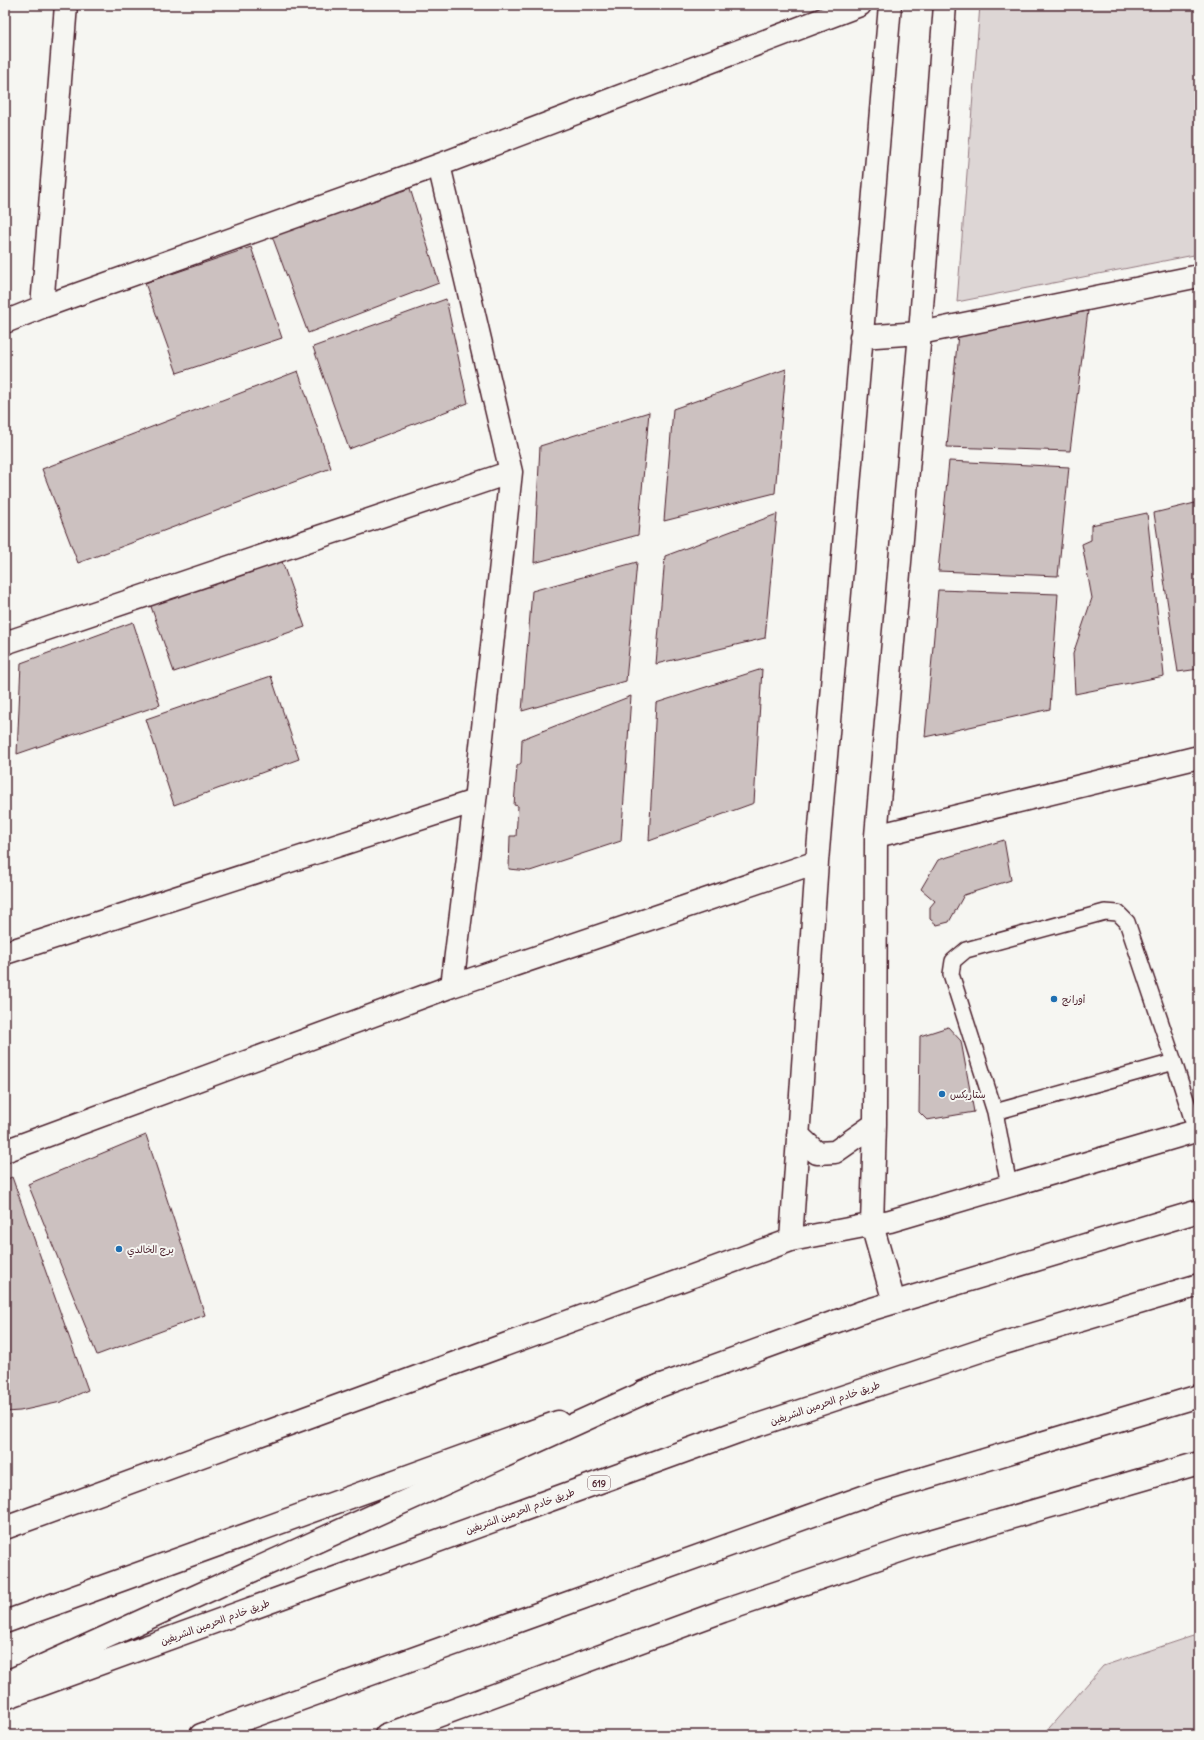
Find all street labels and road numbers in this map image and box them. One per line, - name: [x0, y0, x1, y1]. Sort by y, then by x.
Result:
- street label: طريق خادم الحرمين الشريفين: [768, 1378, 882, 1429]
- road number: 619: [588, 1476, 610, 1490]
- street label: طريق خادم الحرمين الشريفين: [464, 1485, 577, 1538]
- street label: طريق خادم الحرمين الشريفين: [159, 1596, 272, 1649]

